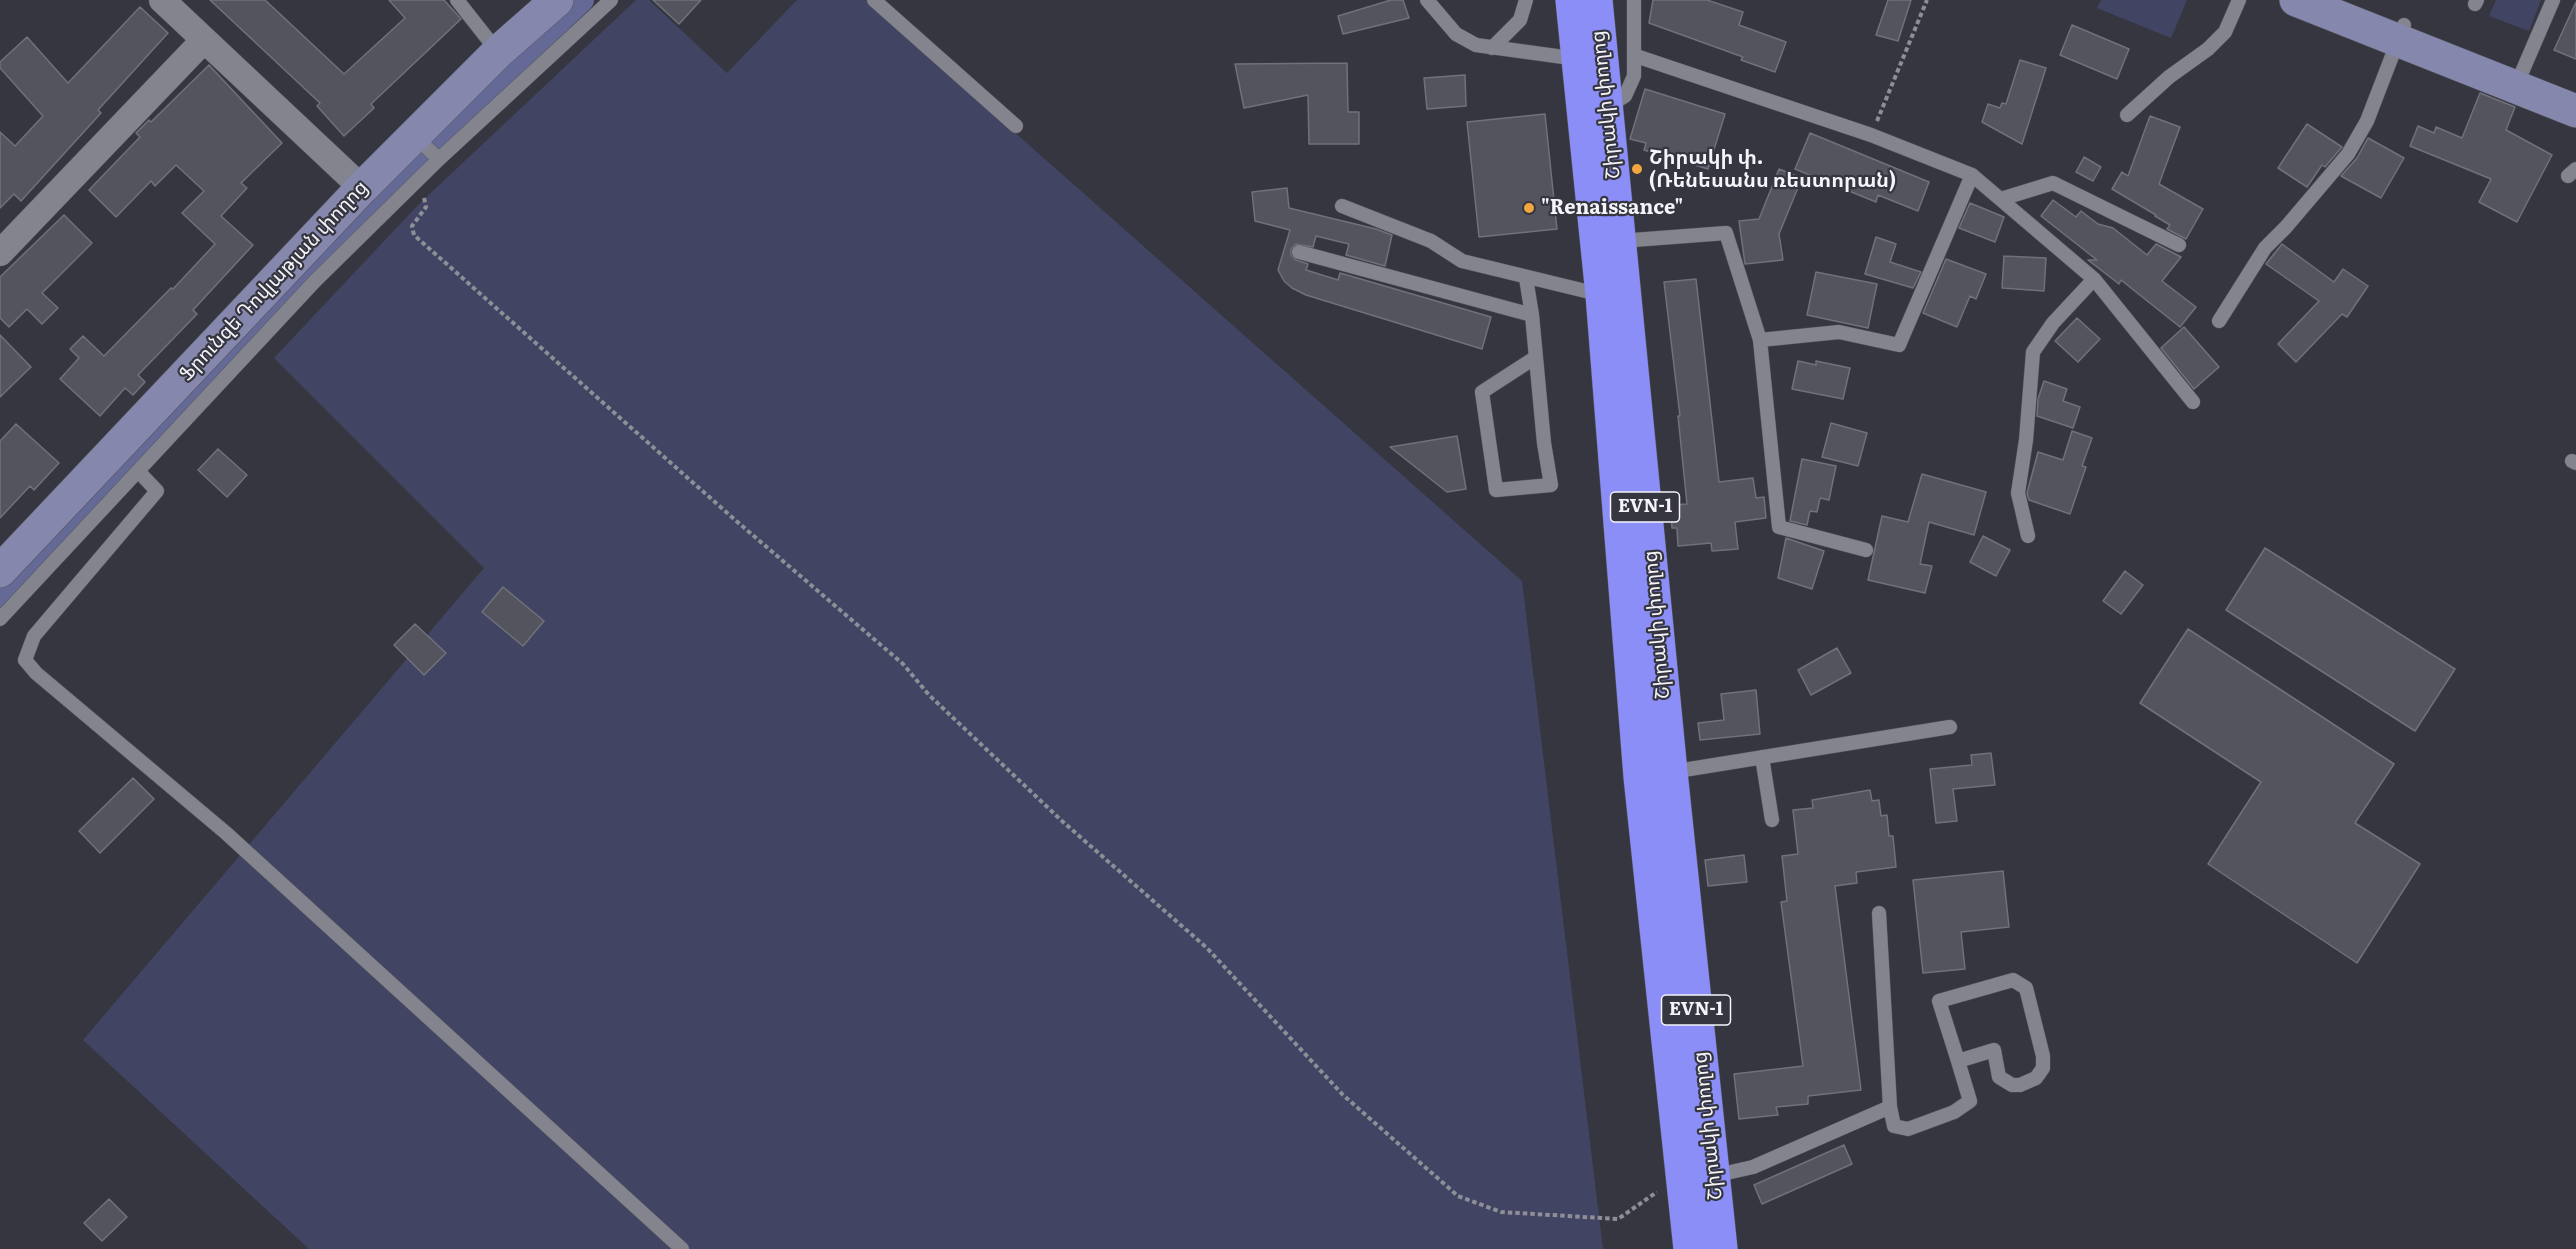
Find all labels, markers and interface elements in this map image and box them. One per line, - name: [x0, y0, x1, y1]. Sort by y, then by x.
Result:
- street label: Շիրակի փողոց: [1586, 30, 1626, 180]
- place label: Շիրակի փ. (Ռենեսանս ռեստորան): [1649, 146, 1896, 193]
- marker: Շիրակի փ. (Ռենեսանս ռեստորան): [1630, 162, 1644, 176]
- street label: Ֆրունզե Դովլաթյան փողոց: [175, 176, 373, 386]
- place label: "Renaissance": [1541, 196, 1683, 220]
- marker: "Renaissance": [1522, 201, 1536, 215]
- road number: EVN-1: [1610, 492, 1680, 522]
- street label: Շիրակի փողոց: [1639, 550, 1675, 700]
- road number: EVN-1: [1662, 995, 1730, 1025]
- street label: Շիրակի փողոց: [1688, 1051, 1728, 1201]

